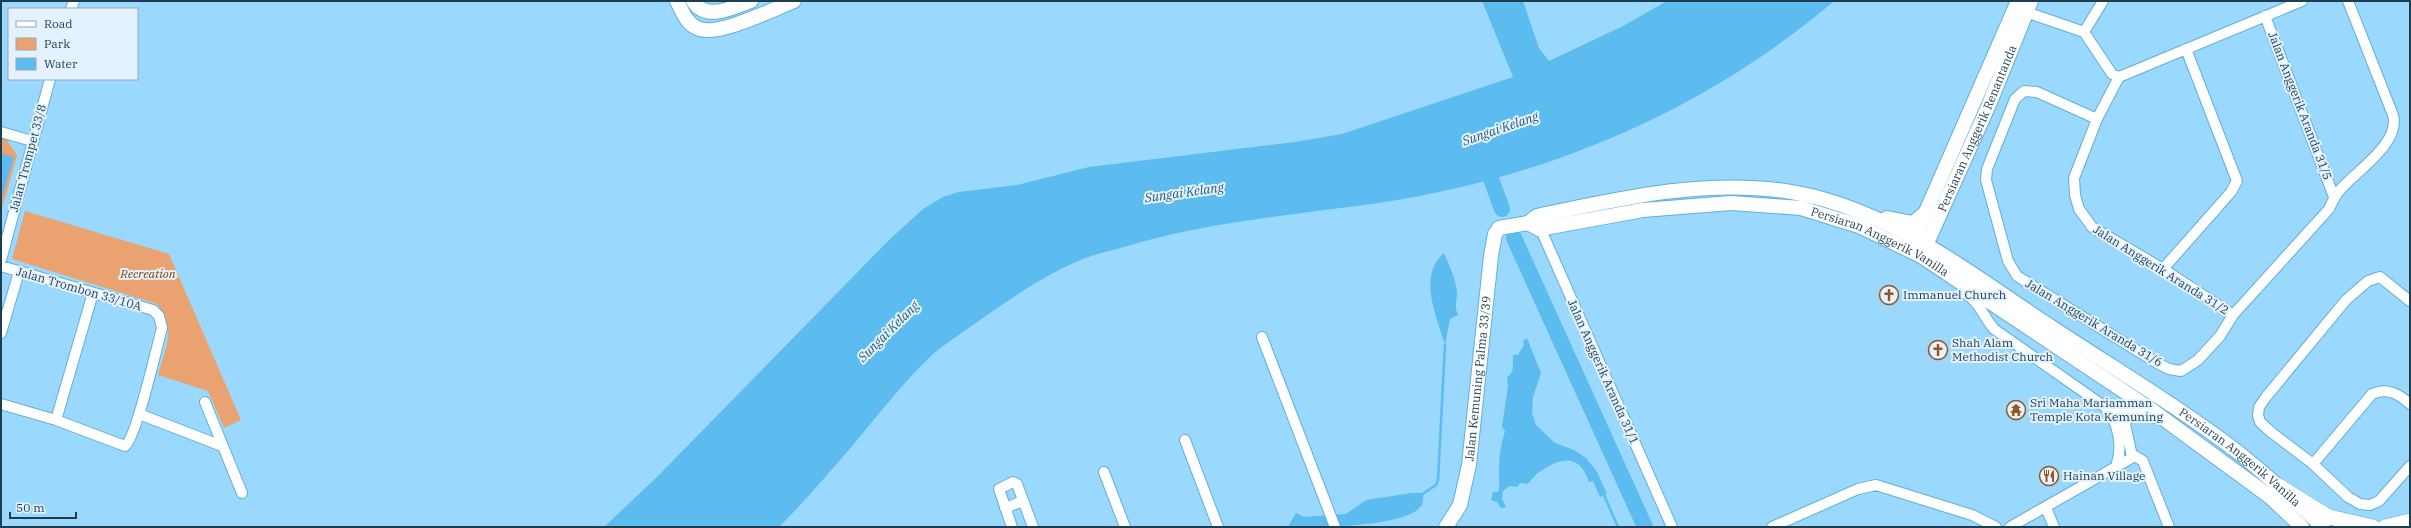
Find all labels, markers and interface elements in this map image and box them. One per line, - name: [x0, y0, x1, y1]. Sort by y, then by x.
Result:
- legend: [8, 8, 138, 80]
- text: Road: [44, 16, 73, 31]
- street label: Jalan Anggerik Aranda 31/5: [2265, 30, 2336, 182]
- text: Park: [44, 36, 70, 51]
- street label: Persiaran Anggerik Renantanda: [1934, 42, 2020, 214]
- text: Water: [44, 56, 78, 71]
- street label: Jalan Trompet 33/8: [6, 102, 49, 213]
- water label: Sungai Kelang: [1459, 107, 1541, 150]
- water label: Sungai Kelang: [1142, 178, 1226, 207]
- street label: Persiaran Anggerik Vanilla: [1809, 204, 1952, 280]
- street label: Jalan Anggerik Aranda 31/2: [2091, 222, 2232, 318]
- street label: Jalan Trombon 33/10A: [15, 263, 144, 314]
- park label: Recreation: [119, 266, 176, 281]
- street label: Jalan Anggerik Aranda 31/6: [2023, 276, 2165, 369]
- church icon: Immanuel Church: [1878, 284, 1900, 306]
- place label: Immanuel Church: [1903, 287, 2007, 302]
- street label: Jalan Kemuning Palma 33/39: [1461, 295, 1494, 462]
- water label: Sungai Kelang: [853, 297, 923, 366]
- street label: Jalan Anggerik Aranda 31/1: [1565, 297, 1642, 447]
- place label: Shah Alam Methodist Church: [1952, 335, 2054, 364]
- church icon: Shah Alam Methodist Church: [1927, 339, 1949, 361]
- place label: Sri Maha Mariamman Temple Kota Kemuning: [2030, 395, 2163, 424]
- temple icon: Sri Maha Mariamman Temple Kota Kemuning: [2005, 399, 2027, 421]
- street label: Persiaran Anggerik Vanilla: [2176, 404, 2304, 510]
- restaurant icon: Hainan Village: [2038, 465, 2060, 487]
- place label: Hainan Village: [2063, 468, 2146, 483]
- scale bar: [10, 494, 76, 520]
- text: 50 m: [16, 500, 45, 515]

